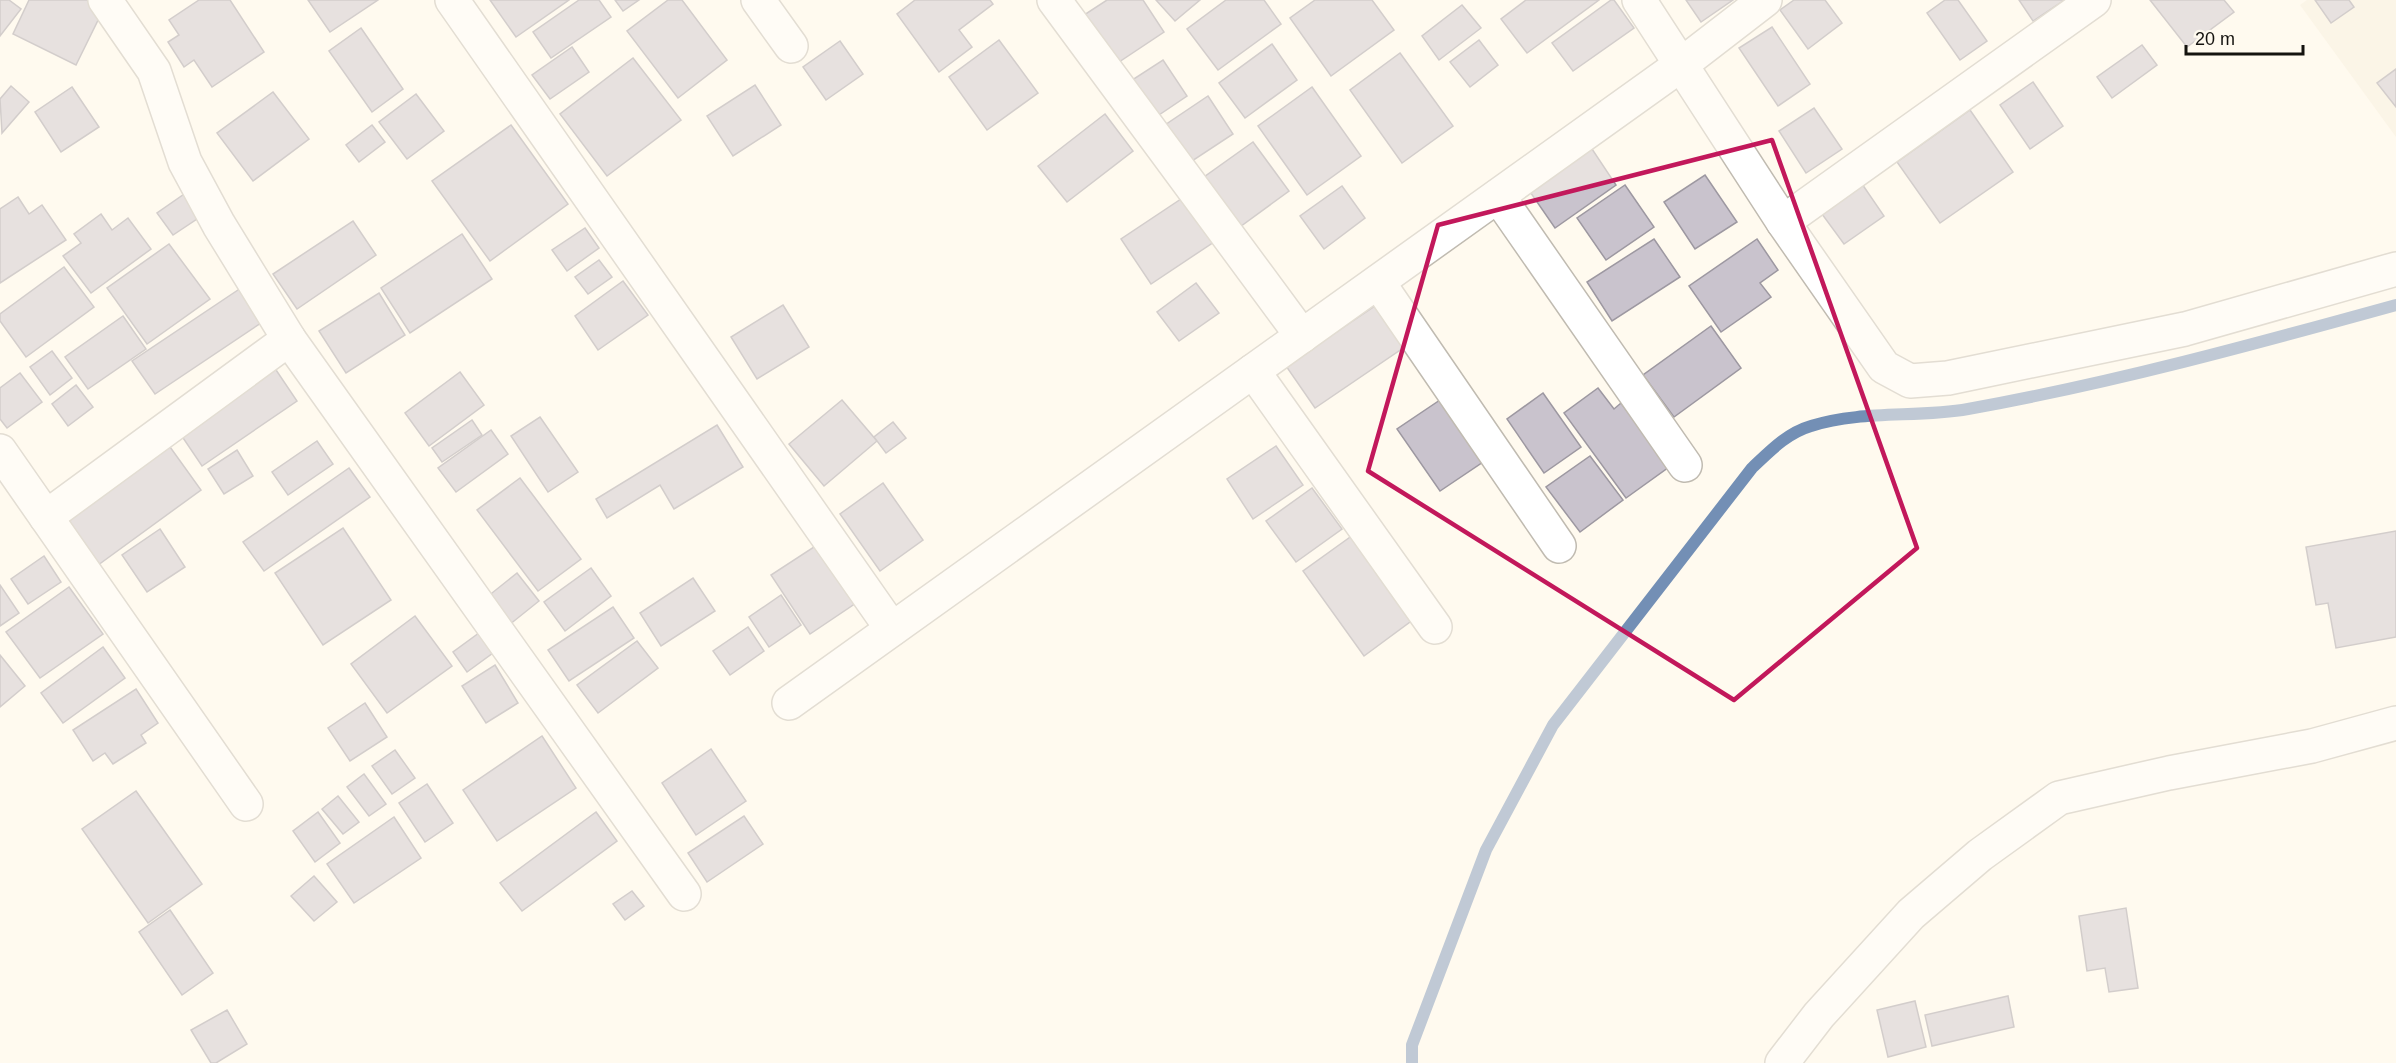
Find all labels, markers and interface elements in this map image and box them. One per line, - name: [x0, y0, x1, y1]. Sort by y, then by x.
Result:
- scale bar: [2186, 18, 2303, 56]
- text: 20 m: [2195, 29, 2235, 49]

